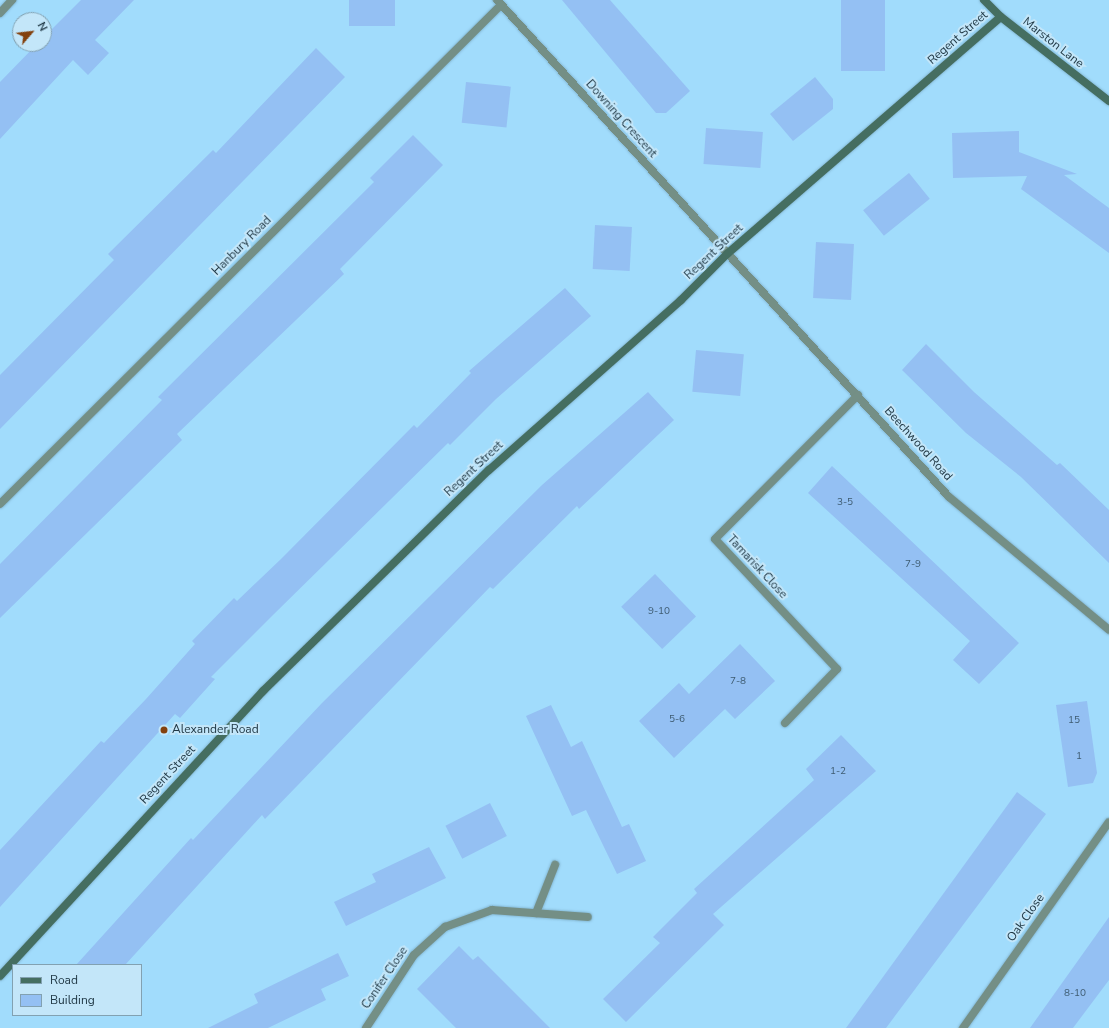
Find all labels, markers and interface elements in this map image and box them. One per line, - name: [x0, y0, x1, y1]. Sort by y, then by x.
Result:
- street label: Regent Street: [925, 8, 991, 68]
- north arrow: [12, 12, 52, 52]
- street label: Marston Lane: [1020, 15, 1086, 71]
- text: N: [34, 19, 51, 34]
- street label: Downing Crescent: [582, 77, 660, 161]
- street label: Hanbury Road: [209, 213, 275, 279]
- street label: Regent Street: [682, 221, 746, 283]
- street label: Beechwood Road: [881, 404, 955, 484]
- street label: Regent Street: [442, 438, 506, 500]
- house number: 3-5: [837, 497, 853, 509]
- street label: Tamarisk Close: [724, 532, 790, 602]
- house number: 7-9: [905, 559, 921, 571]
- house number: 9-10: [648, 606, 670, 618]
- house number: 7-8: [730, 676, 746, 688]
- house number: 5-6: [669, 714, 685, 726]
- house number: 15: [1068, 715, 1080, 727]
- place label: Alexander Road: [172, 723, 259, 737]
- marker: Alexander Road: [159, 725, 169, 735]
- street label: Regent Street: [137, 743, 199, 807]
- house number: 1: [1076, 751, 1082, 763]
- house number: 1-2: [830, 766, 846, 778]
- street label: Oak Close: [1004, 891, 1048, 945]
- street label: Conifer Close: [359, 944, 411, 1012]
- legend: [12, 964, 142, 1016]
- text: Road: [50, 972, 78, 988]
- house number: 8-10: [1064, 988, 1086, 1000]
- text: Building: [50, 992, 95, 1008]

